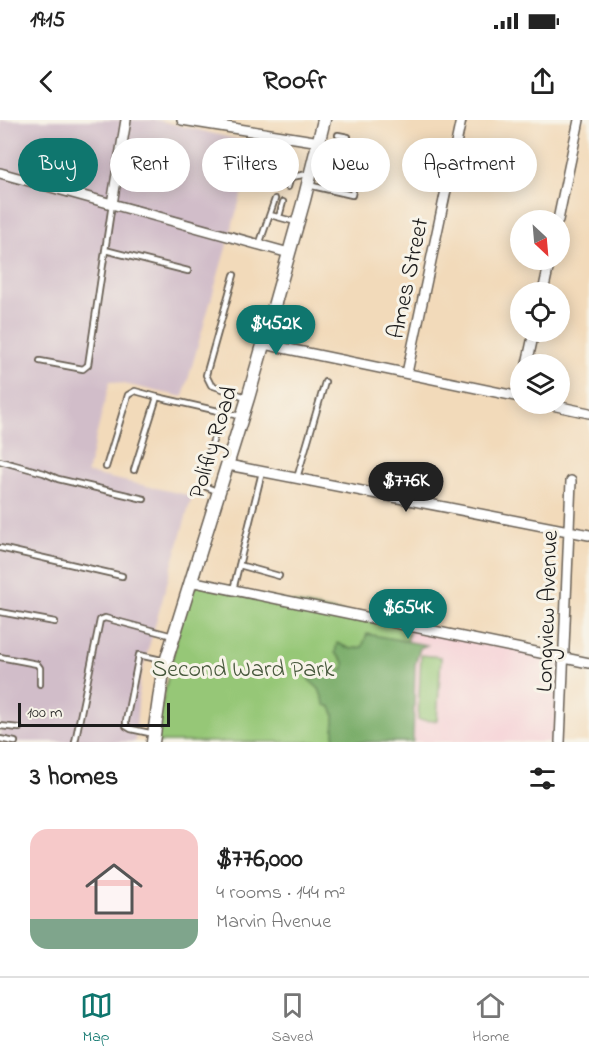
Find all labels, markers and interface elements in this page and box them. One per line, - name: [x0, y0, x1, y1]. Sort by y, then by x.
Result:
- text: 19:15: [30, 5, 65, 37]
- text: Roofr: [263, 62, 326, 101]
- icon: back: [30, 65, 63, 98]
- icon: share: [526, 65, 559, 98]
- chip: Buy: [18, 138, 98, 192]
- chip: Rent: [110, 138, 190, 192]
- chip: Filters: [202, 138, 299, 192]
- chip: New: [311, 138, 390, 192]
- chip: Apartment: [402, 138, 537, 192]
- north arrow: [510, 210, 570, 270]
- map controls: [510, 210, 570, 414]
- street label: Ames Street: [380, 215, 439, 342]
- button: locate: [510, 282, 570, 342]
- pin: $452K: [234, 305, 318, 356]
- text: $452K: [250, 310, 302, 339]
- button: layers: [510, 354, 570, 414]
- street label: Polifly Road: [181, 382, 249, 504]
- pin: $776K: [364, 462, 448, 513]
- text: $776K: [382, 467, 430, 496]
- street label: Longview Avenue: [528, 529, 569, 693]
- pin: $654K: [366, 589, 450, 640]
- text: $654K: [383, 594, 433, 623]
- park label: Second Ward Park: [152, 653, 335, 688]
- scale bar: [18, 700, 170, 728]
- text: 100 m: [27, 701, 62, 725]
- text: 3 homes: [30, 759, 118, 797]
- icon: filters: [526, 762, 559, 795]
- text: $776,000: [216, 841, 303, 879]
- icon: home: [78, 853, 150, 925]
- text: 4 rooms · 144 m²: [216, 879, 346, 908]
- text: Marvin Avenue: [216, 908, 331, 937]
- tab: Map: [80, 989, 113, 1049]
- tab: Saved: [272, 989, 313, 1049]
- tab: Home: [472, 989, 509, 1049]

